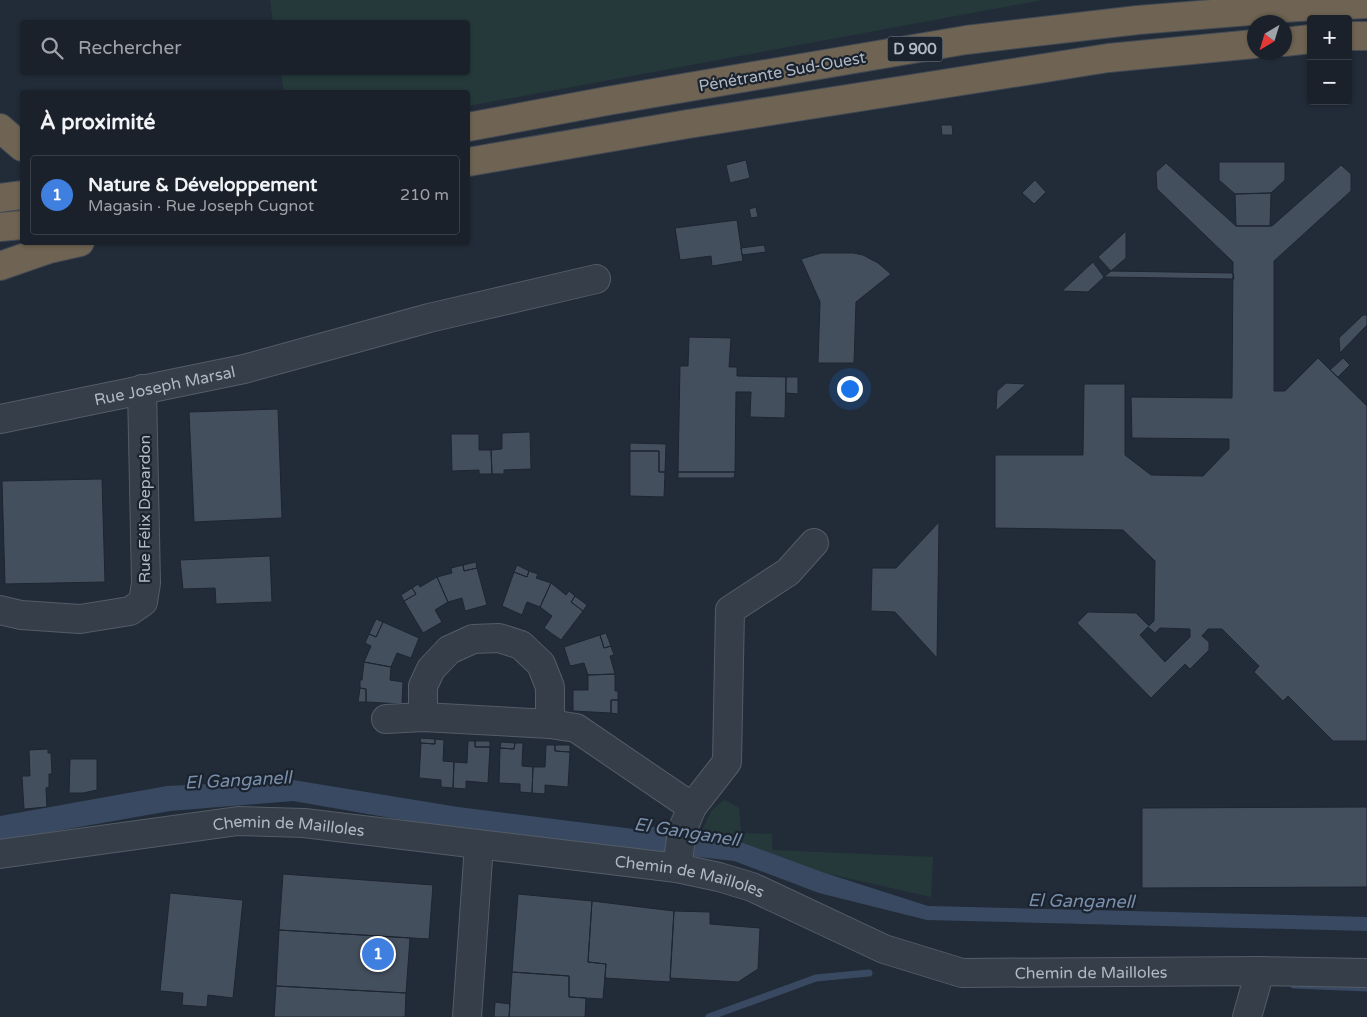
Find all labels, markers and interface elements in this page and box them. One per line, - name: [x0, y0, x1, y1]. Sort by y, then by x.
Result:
- north arrow: [1247, 15, 1292, 60]
- map controls: [1307, 15, 1352, 105]
- button: +: [1307, 15, 1352, 60]
- search box: [20, 20, 470, 75]
- icon: search: [38, 34, 66, 62]
- road number: D 900: [888, 36, 942, 62]
- text: Rechercher: [78, 37, 181, 59]
- street label: Pénétrante Sud-Ouest: [697, 47, 867, 96]
- button: −: [1307, 60, 1352, 105]
- text: À proximité: [40, 110, 155, 135]
- text: Nature & Développement: [88, 174, 317, 196]
- text: 1: [52, 185, 62, 205]
- text: 210 m: [400, 185, 449, 205]
- text: Magasin · Rue Joseph Cugnot: [88, 196, 314, 216]
- street label: Rue Joseph Marsal: [92, 362, 237, 410]
- your location: [837, 376, 863, 402]
- street label: Rue Félix Depardon: [135, 435, 155, 583]
- water label: El Ganganell: [184, 766, 294, 794]
- street label: Chemin de Mailloles: [211, 811, 366, 841]
- water label: El Ganganell: [632, 813, 744, 852]
- street label: Chemin de Mailloles: [614, 852, 768, 902]
- water label: El Ganganell: [1027, 889, 1137, 913]
- pin: 1: [362, 935, 394, 973]
- street label: Chemin de Mailloles: [1015, 963, 1168, 984]

